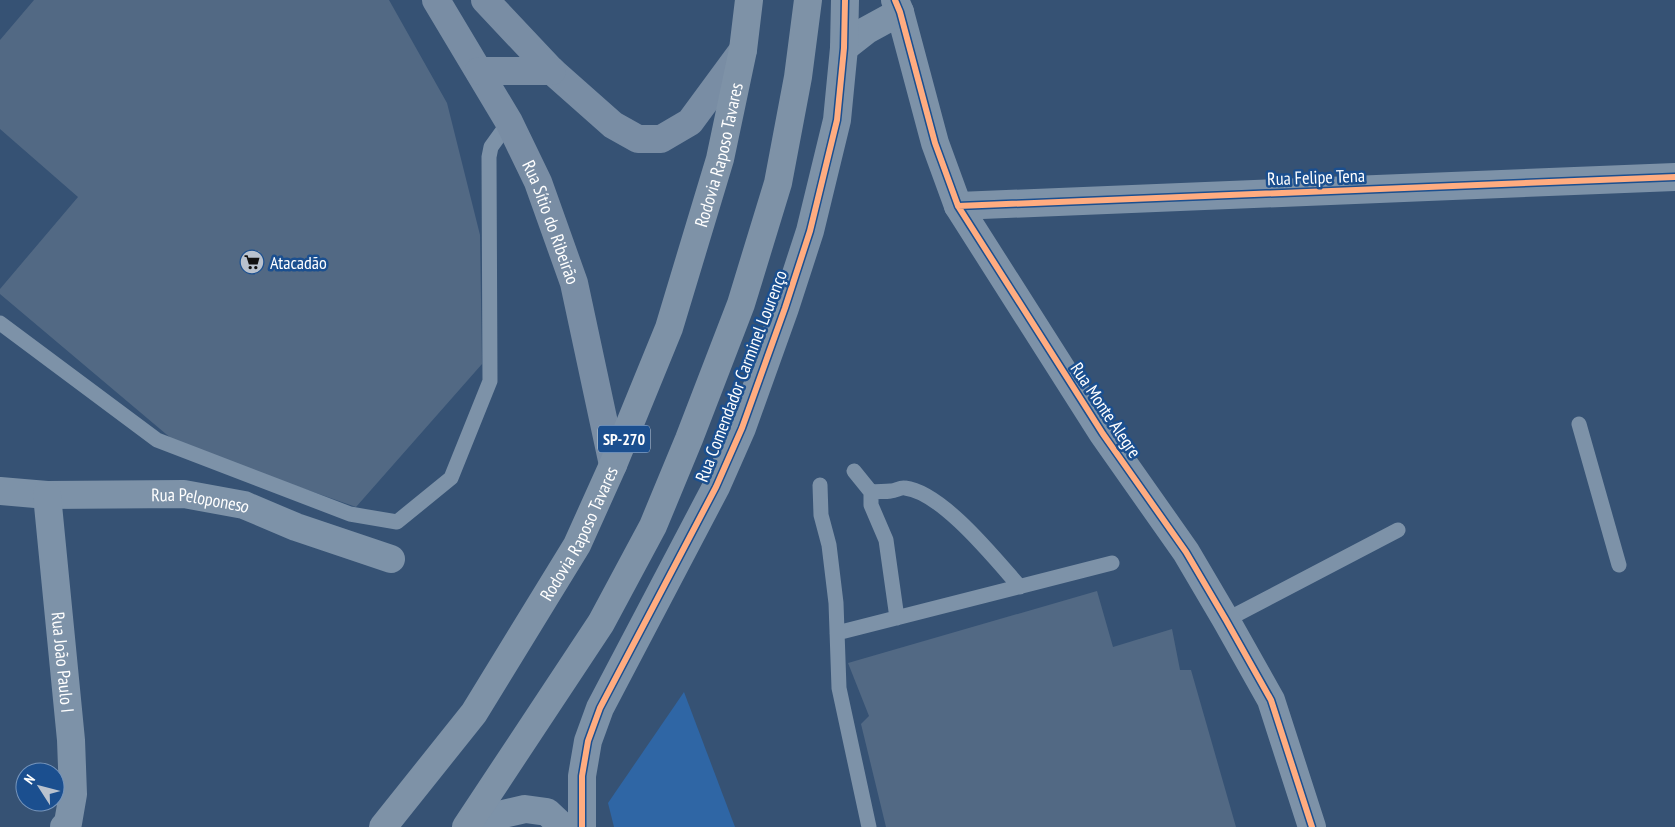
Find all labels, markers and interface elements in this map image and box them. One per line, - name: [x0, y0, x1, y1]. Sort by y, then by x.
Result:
- street label: Rodovia Raposo Tavares: [689, 80, 747, 230]
- street label: Rua Sítio do Ribeirão: [518, 156, 585, 287]
- street label: Rua Felipe Tena: [1267, 164, 1365, 190]
- supermarket icon: Atacadão: [239, 249, 265, 275]
- place label: Atacadão: [270, 251, 327, 274]
- street label: Rua Comendador Carminel Lourenço: [690, 267, 792, 485]
- street label: Rua Monte Alegre: [1066, 358, 1146, 462]
- road number: SP-270: [598, 426, 650, 452]
- street label: Rodovia Raposo Tavares: [534, 463, 622, 605]
- street label: Rua Peloponeso: [151, 482, 254, 518]
- street label: Rua João Paulo I: [47, 611, 80, 714]
- north arrow: [15, 762, 65, 812]
- text: N: [20, 771, 39, 788]

